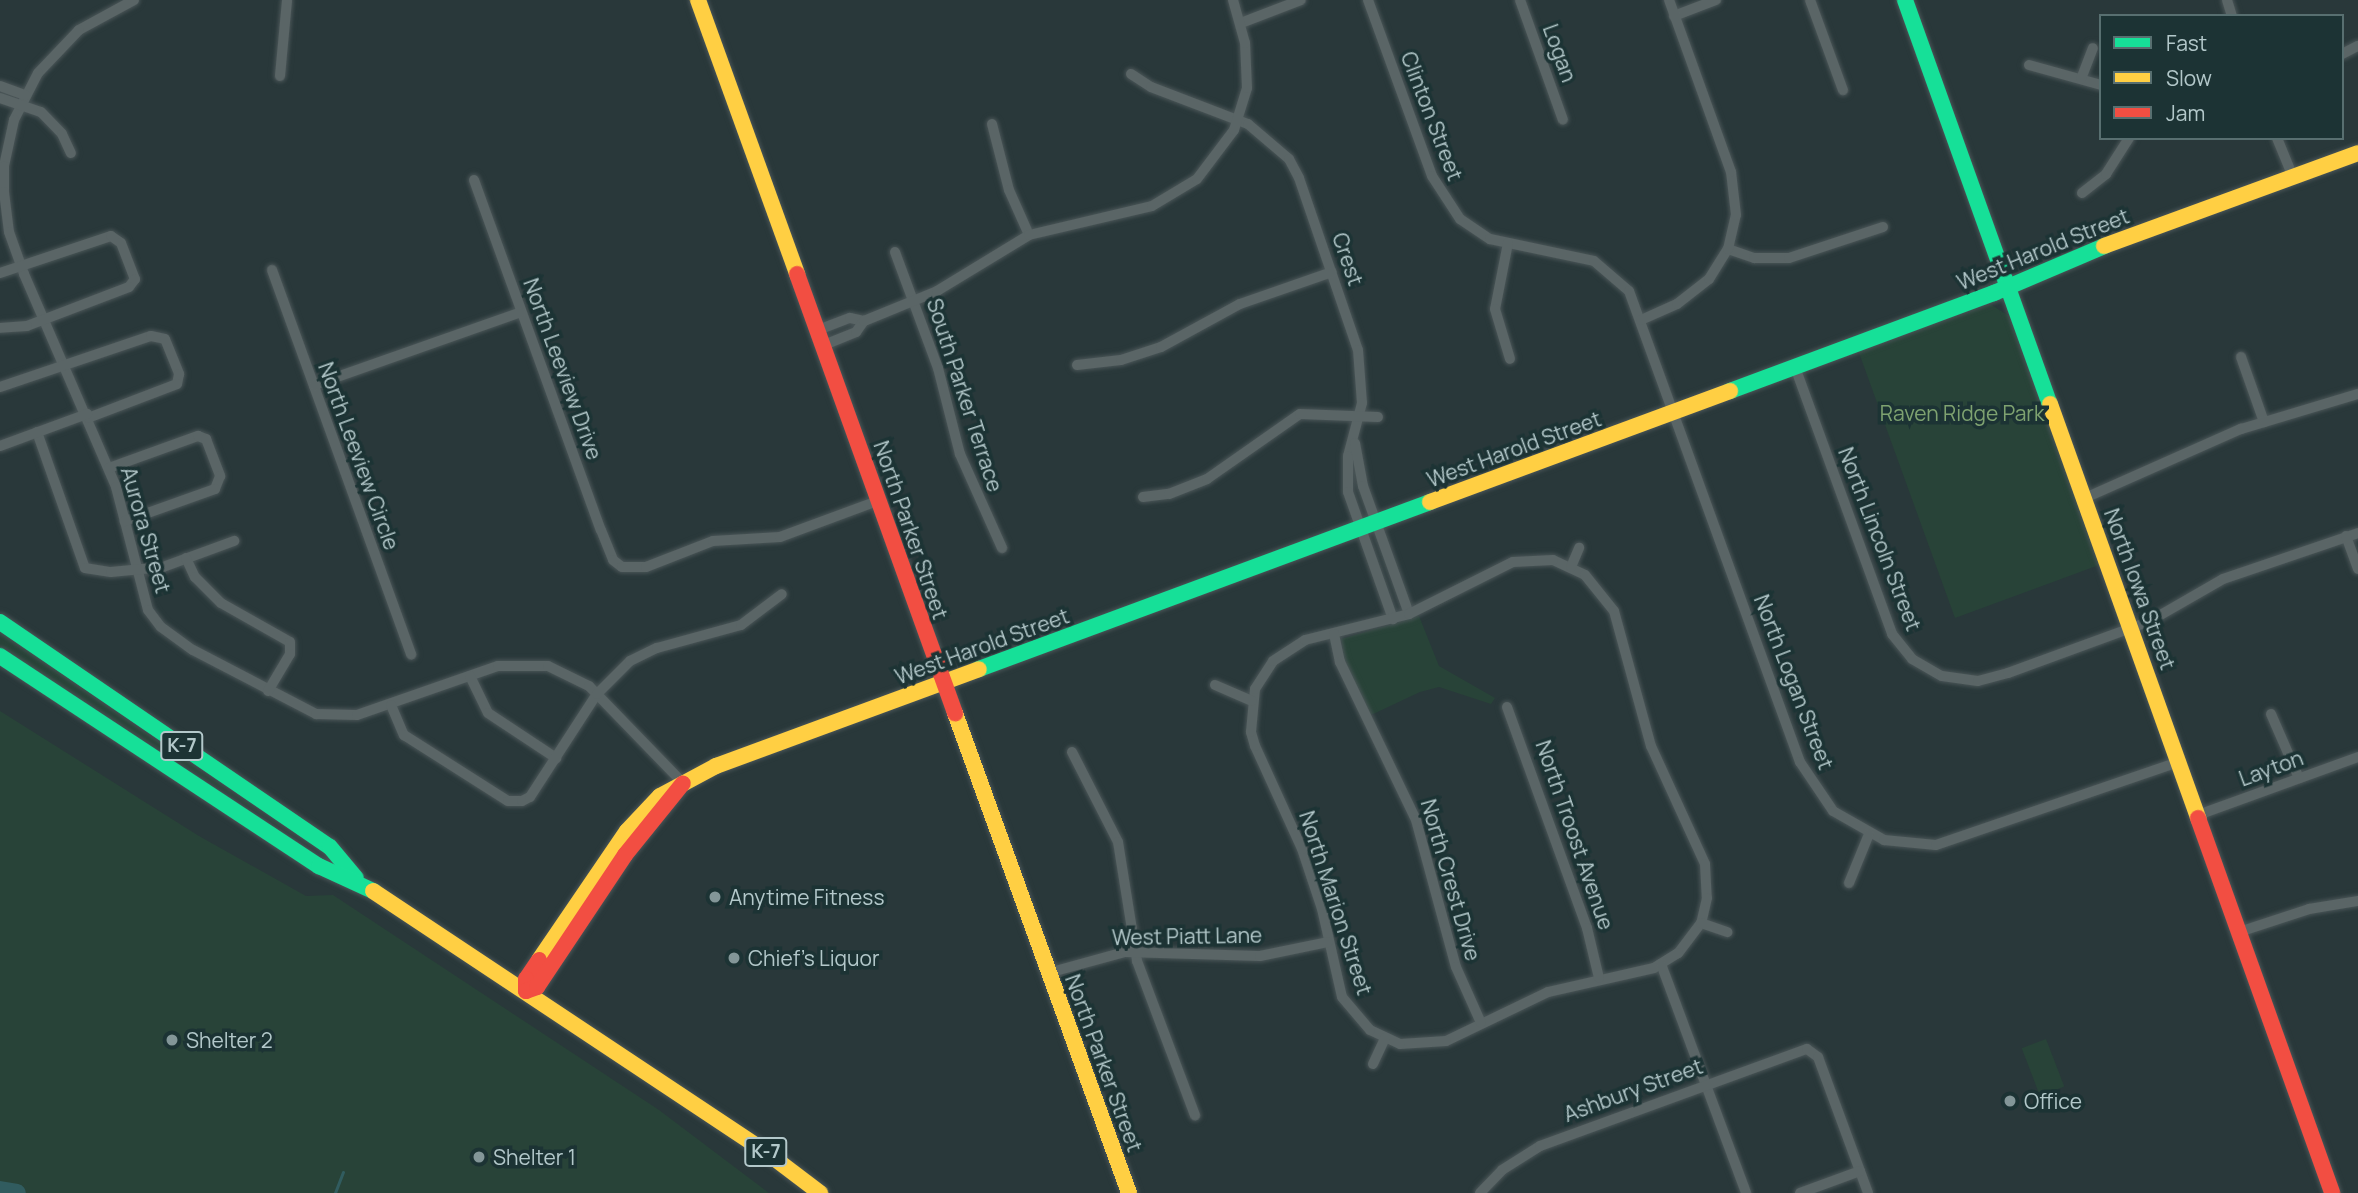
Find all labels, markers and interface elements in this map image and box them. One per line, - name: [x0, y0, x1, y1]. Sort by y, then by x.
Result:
- legend: [2099, 14, 2344, 140]
- street label: Logan: [1538, 21, 1582, 85]
- text: Fast: [2166, 29, 2207, 57]
- street label: Clinton Street: [1396, 48, 1468, 184]
- text: Slow: [2166, 64, 2212, 92]
- text: Jam: [2166, 99, 2205, 127]
- street label: West Harold Street: [1953, 203, 2133, 295]
- street label: Crest: [1327, 229, 1369, 289]
- street label: North Leeview Drive: [518, 275, 608, 463]
- street label: South Parker Terrace: [922, 295, 1008, 495]
- street label: North Leeview Circle: [313, 359, 405, 553]
- park label: Raven Ridge Park: [1880, 400, 2044, 426]
- street label: West Harold Street: [1424, 406, 1604, 492]
- street label: North Parker Street: [869, 438, 953, 622]
- street label: North Lincoln Street: [1833, 444, 1927, 634]
- street label: Aurora Street: [116, 464, 176, 596]
- street label: North Iowa Street: [2099, 505, 2181, 673]
- street label: North Logan Street: [1749, 591, 1839, 773]
- street label: West Harold Street: [892, 603, 1072, 689]
- road number: K-7: [159, 730, 205, 762]
- street label: North Troost Avenue: [1531, 737, 1619, 933]
- street label: Layton: [2235, 745, 2307, 791]
- street label: North Crest Drive: [1416, 796, 1486, 964]
- street label: North Marion Street: [1294, 808, 1378, 998]
- place label: Anytime Fitness: [729, 884, 884, 910]
- marker: Anytime Fitness: [707, 889, 723, 905]
- street label: West Piatt Lane: [1112, 922, 1262, 950]
- place label: Chief's Liquor: [748, 945, 879, 971]
- marker: Chief's Liquor: [726, 950, 742, 966]
- street label: North Parker Street: [1060, 971, 1148, 1155]
- place label: Shelter 2: [186, 1027, 273, 1053]
- marker: Shelter 2: [164, 1032, 180, 1048]
- street label: Ashbury Street: [1560, 1053, 1706, 1127]
- place label: Office: [2024, 1088, 2082, 1114]
- marker: Office: [2002, 1093, 2018, 1109]
- road number: K-7: [743, 1136, 789, 1168]
- place label: Shelter 1: [493, 1144, 576, 1170]
- marker: Shelter 1: [471, 1149, 487, 1165]

